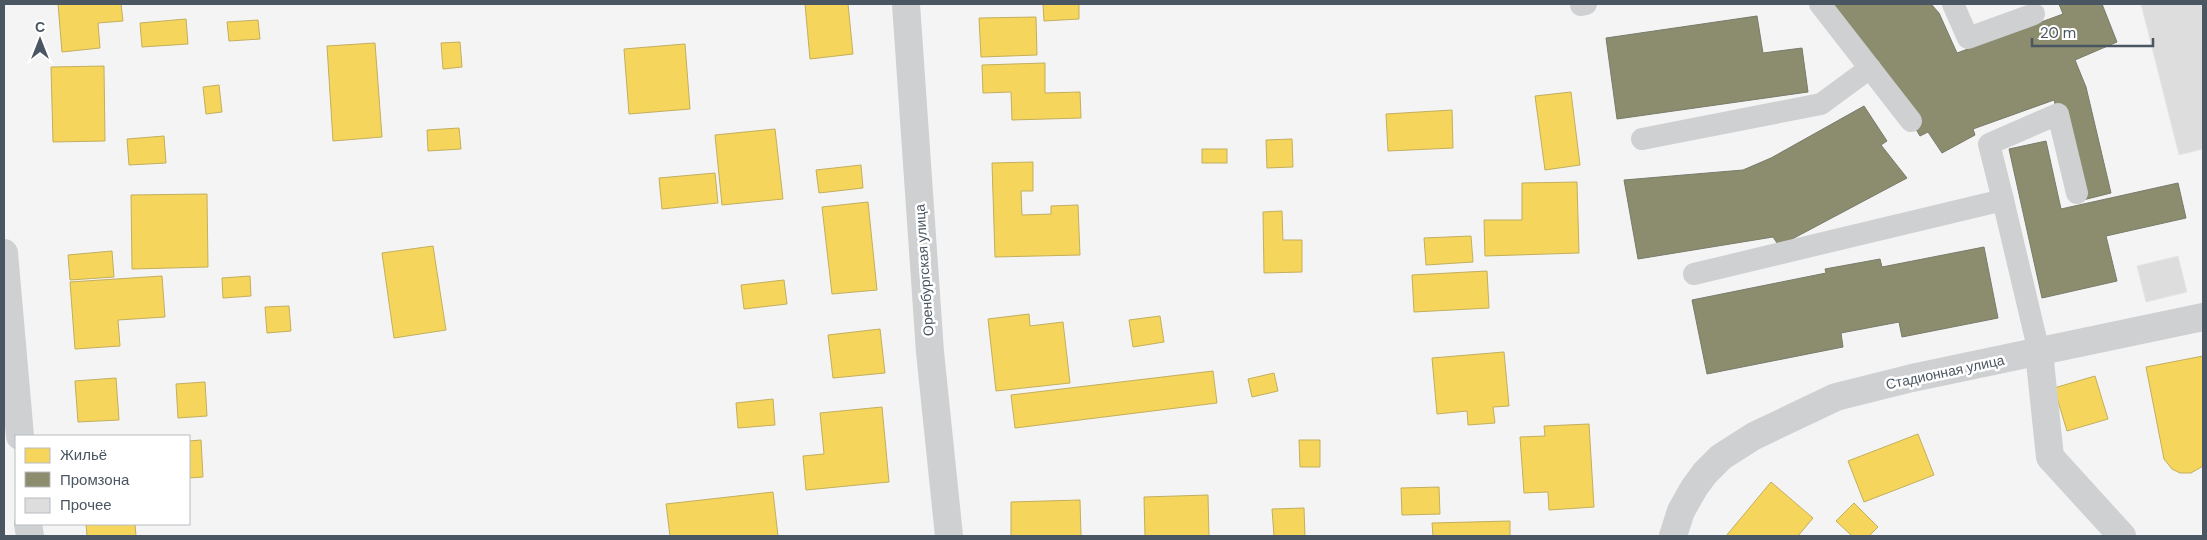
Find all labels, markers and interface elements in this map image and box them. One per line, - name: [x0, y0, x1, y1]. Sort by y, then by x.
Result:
- north arrow: [15, 15, 65, 65]
- scale bar: [2032, 15, 2153, 47]
- text: С: [35, 18, 45, 36]
- text: 20 m: [2040, 23, 2076, 43]
- street label: Оренбургская улица: [910, 203, 938, 337]
- street label: Стадионная улица: [1884, 351, 2006, 393]
- legend: [15, 435, 190, 525]
- text: Жильё: [60, 445, 107, 465]
- text: Промзона: [60, 470, 130, 490]
- text: Прочее: [60, 495, 112, 515]

